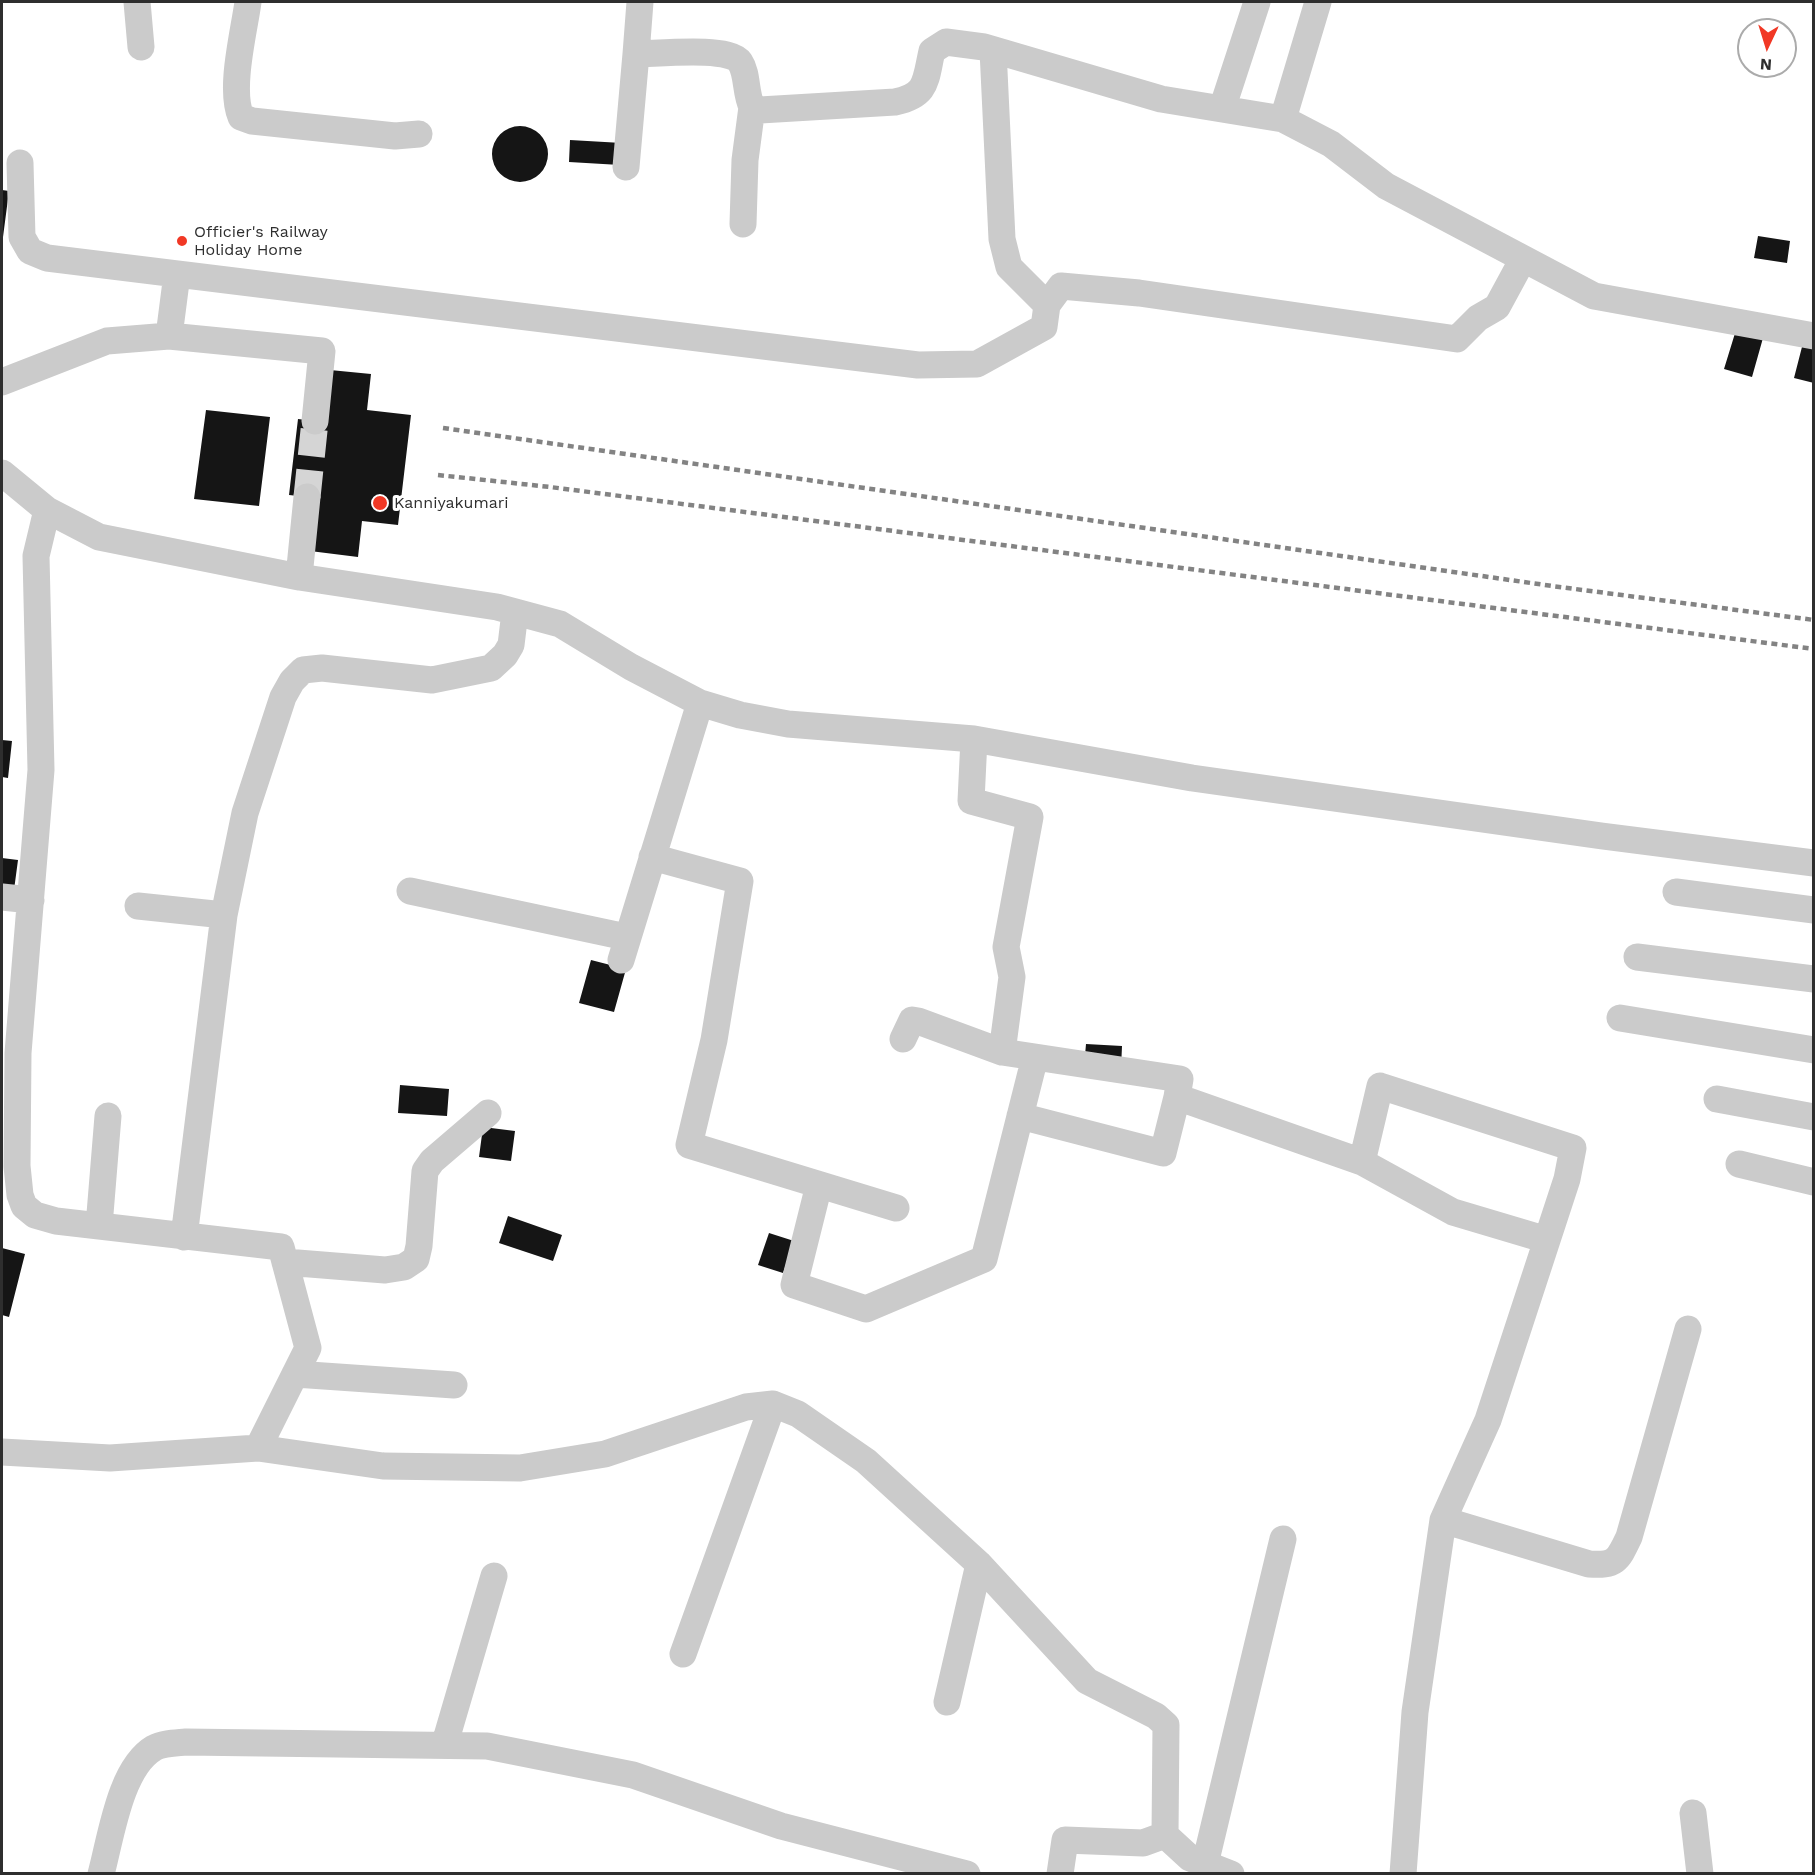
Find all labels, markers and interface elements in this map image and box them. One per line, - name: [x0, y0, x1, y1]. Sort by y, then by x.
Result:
- north arrow: [1737, 18, 1797, 78]
- text: N: [1759, 55, 1772, 74]
- place label: Officier's Railway Holiday Home: [194, 222, 328, 260]
- marker: Officier's Railway Holiday Home: [175, 234, 189, 248]
- place label: Kanniyakumari: [394, 493, 509, 513]
- marker: Kanniyakumari: [371, 494, 389, 512]

